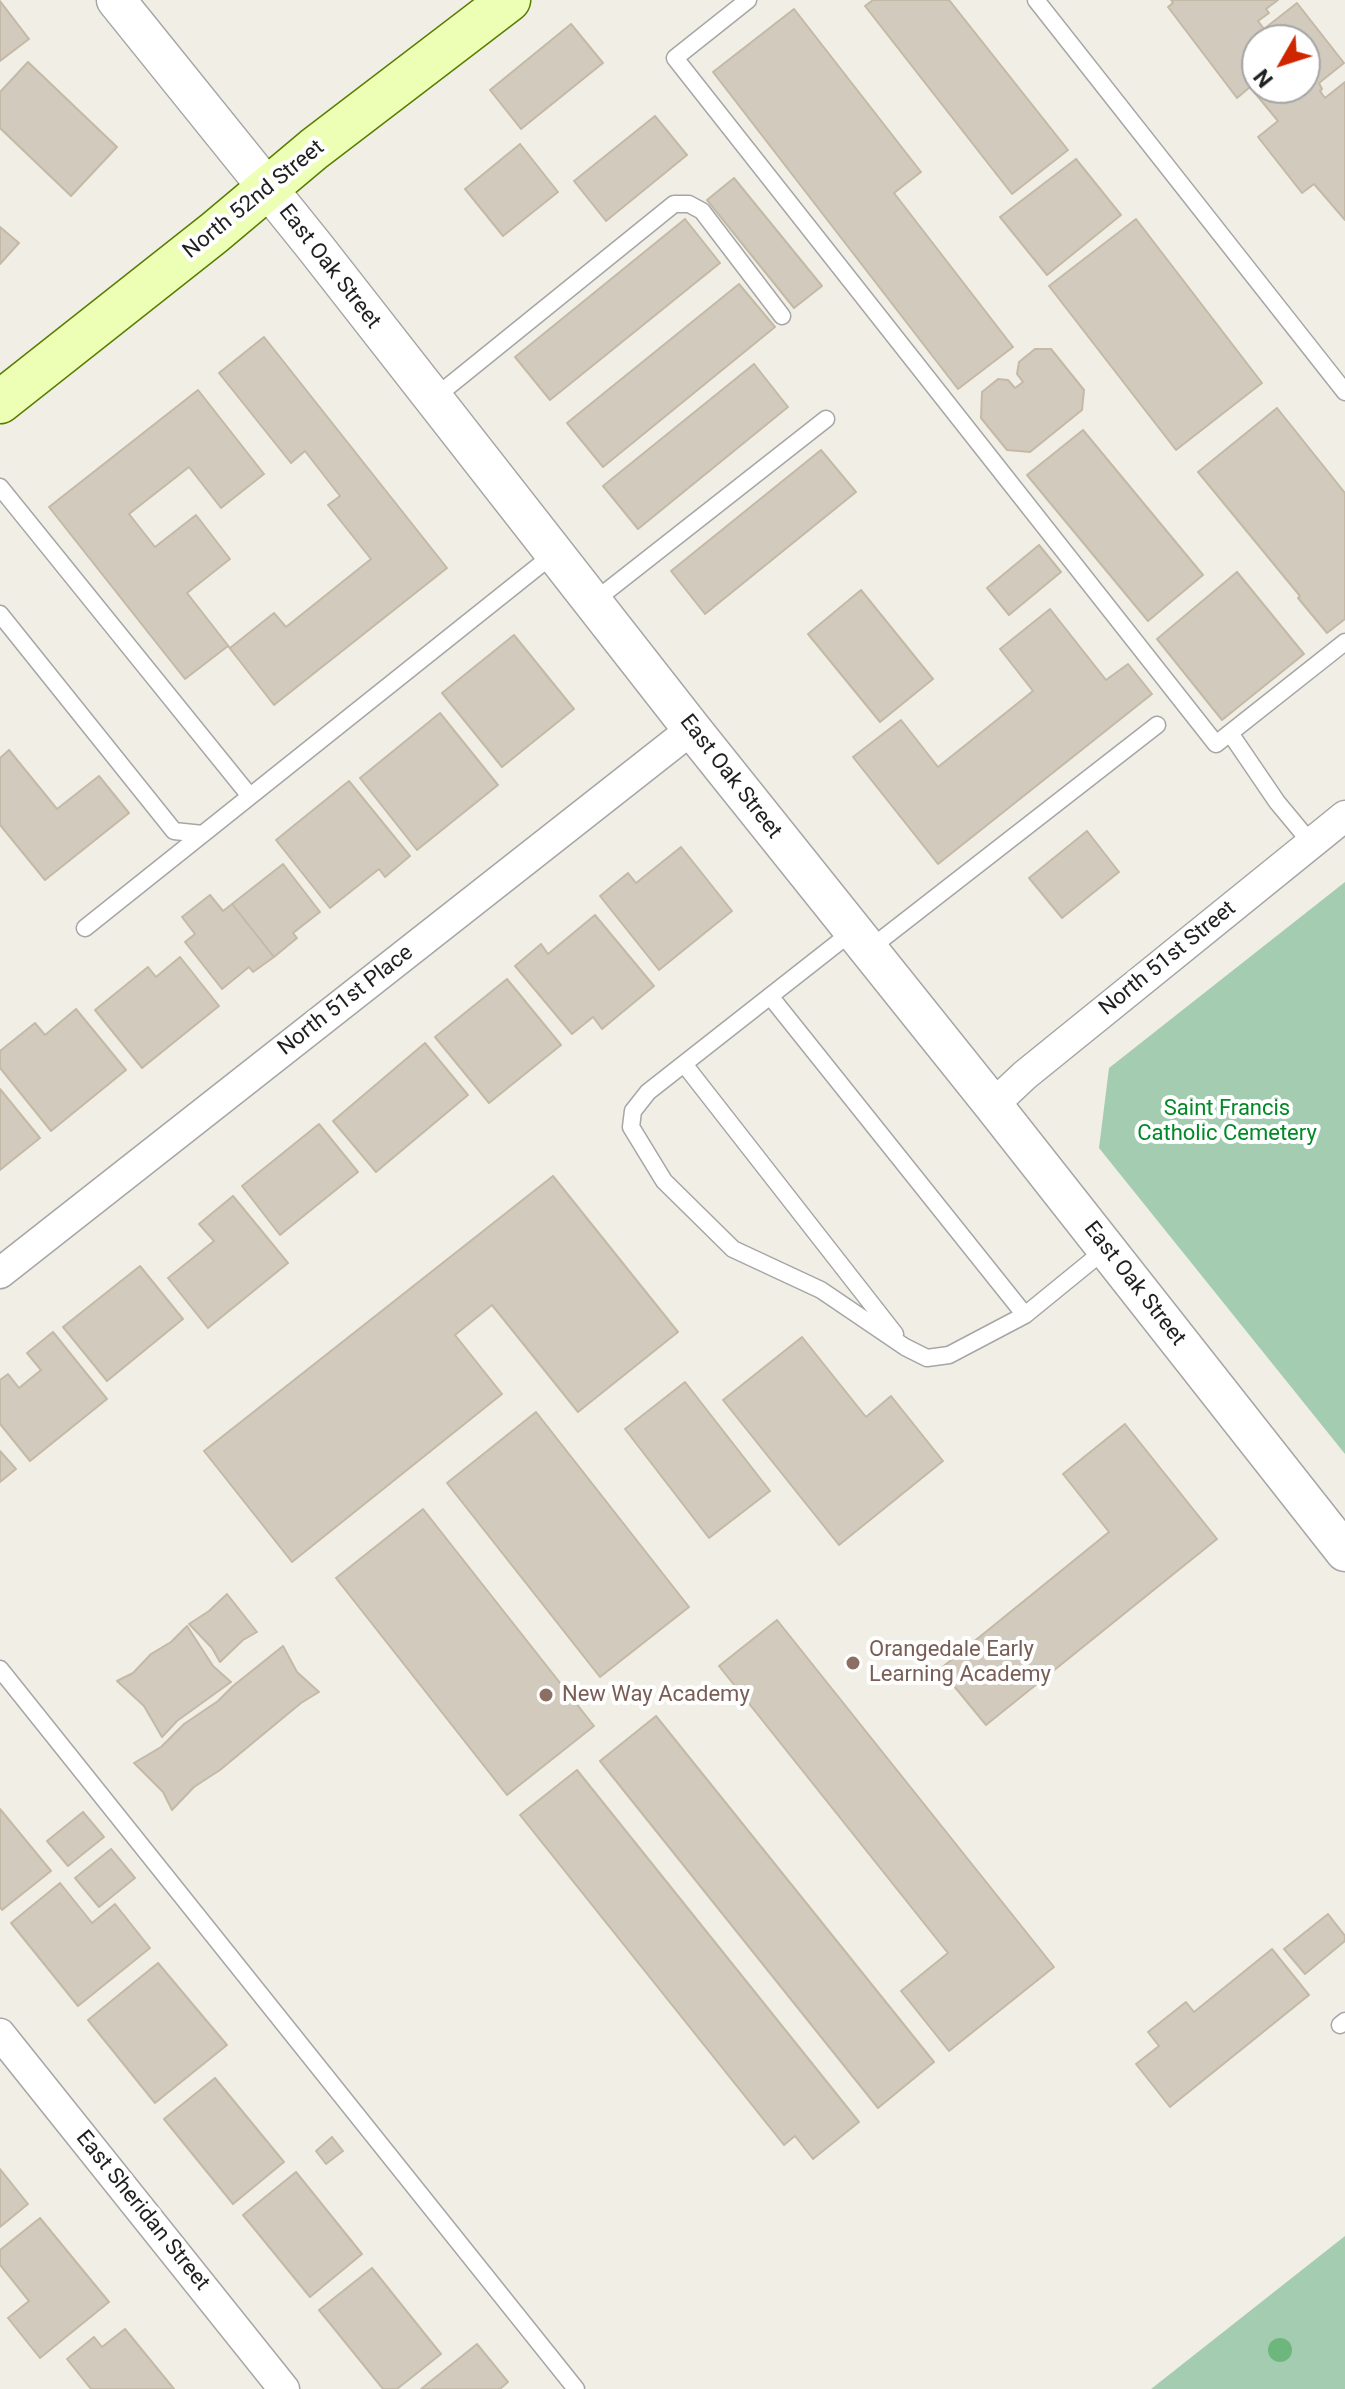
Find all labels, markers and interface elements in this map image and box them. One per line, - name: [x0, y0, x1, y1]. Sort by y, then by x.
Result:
- north arrow: [1241, 24, 1321, 104]
- text: N: [1249, 64, 1278, 92]
- street label: North 52nd Street: [178, 135, 330, 265]
- street label: East Oak Street: [272, 200, 386, 334]
- street label: East Oak Street: [673, 710, 787, 844]
- street label: North 51st Street: [1094, 896, 1242, 1022]
- street label: North 51st Place: [273, 940, 419, 1062]
- park label: Saint Francis Catholic Cemetery: [1137, 1096, 1317, 1148]
- street label: East Oak Street: [1077, 1217, 1191, 1351]
- place label: Orangedale Early Learning Academy: [869, 1637, 1051, 1688]
- marker: Orangedale Early Learning Academy: [844, 1654, 862, 1672]
- place label: New Way Academy: [562, 1682, 750, 1708]
- marker: New Way Academy: [537, 1686, 555, 1704]
- street label: East Sheridan Street: [69, 2126, 215, 2296]

